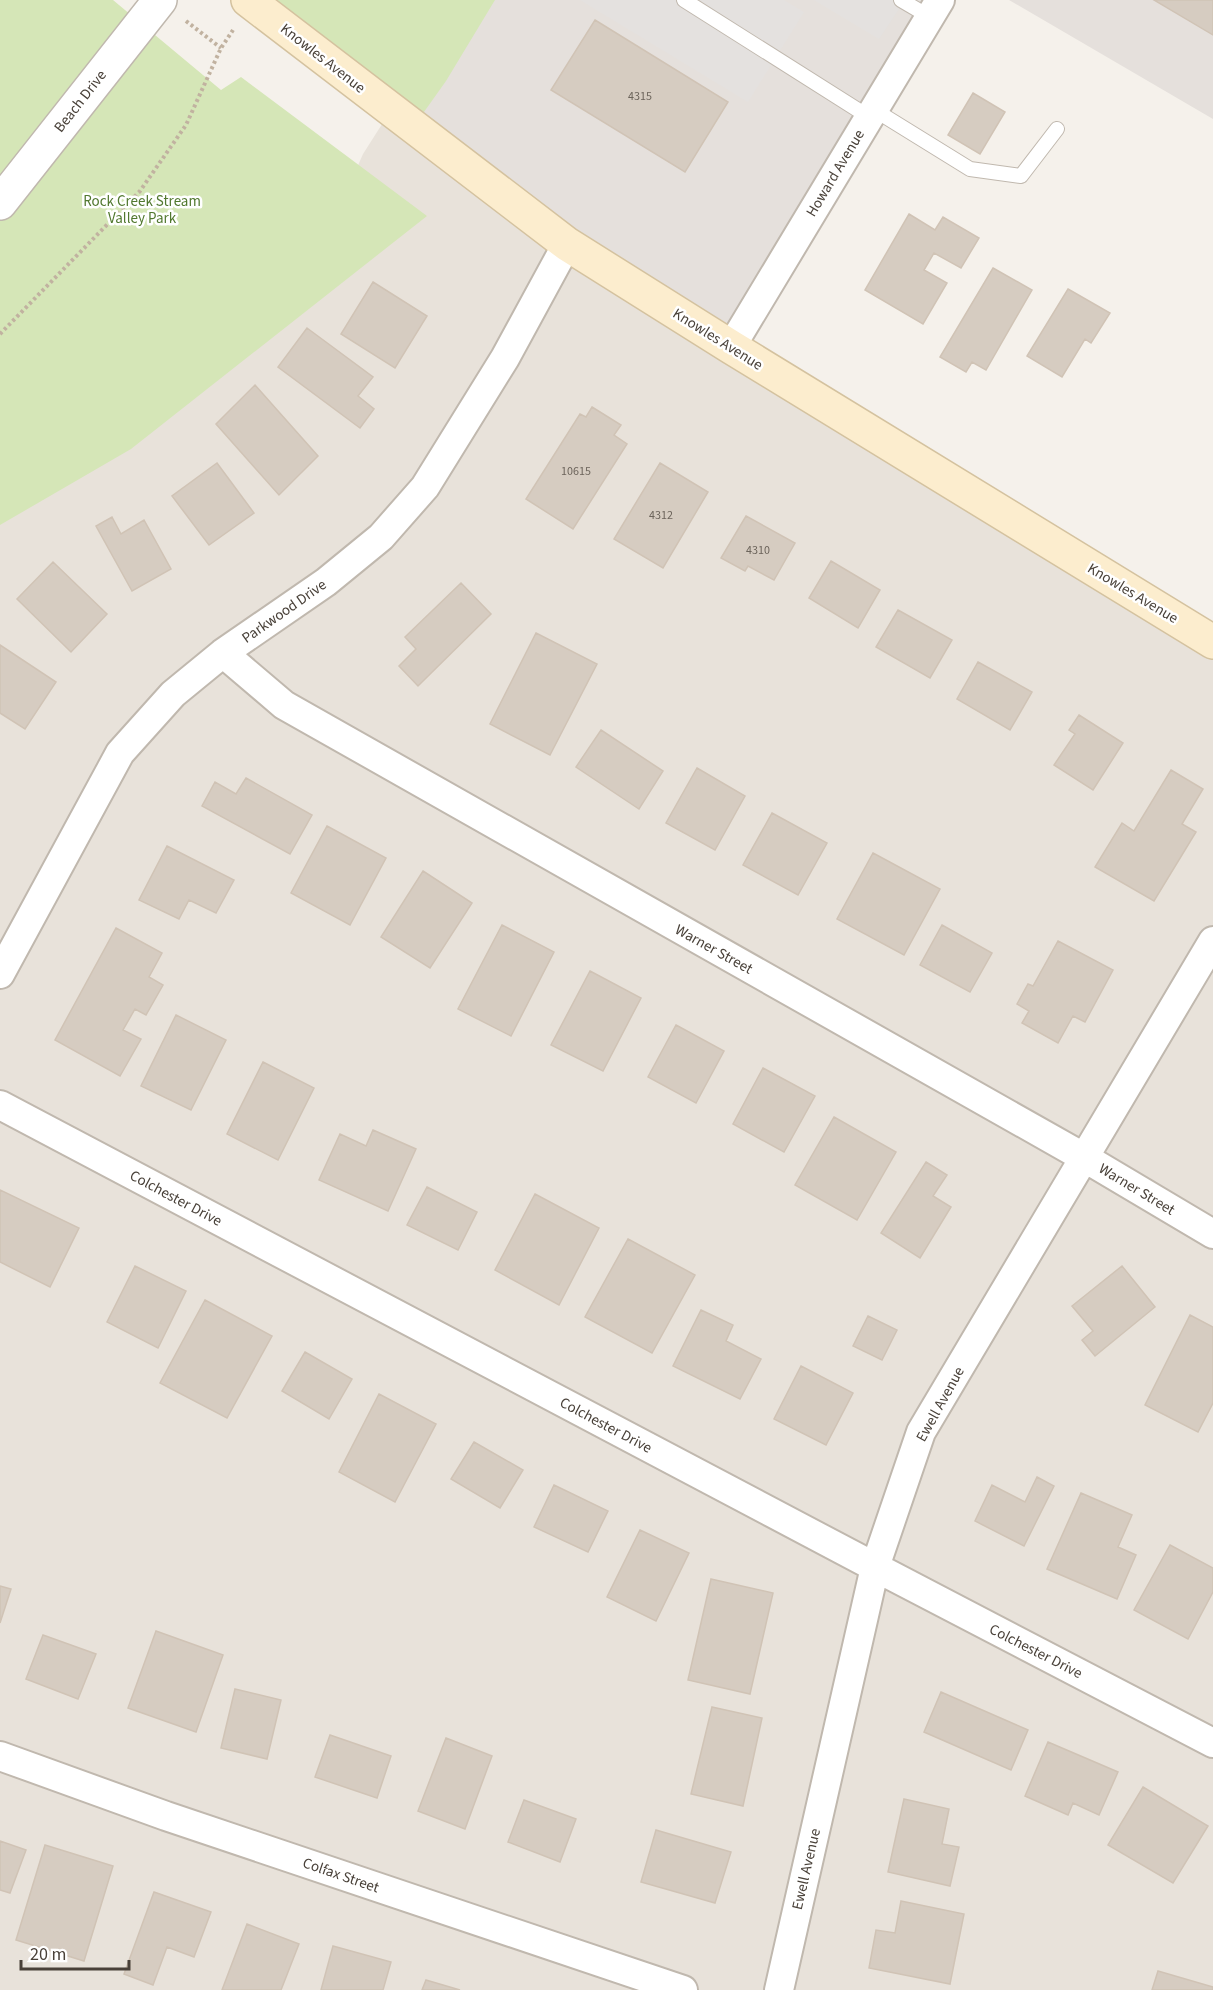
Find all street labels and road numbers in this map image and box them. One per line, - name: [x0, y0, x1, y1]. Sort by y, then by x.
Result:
- street label: Knowles Avenue: [276, 19, 370, 98]
- street label: Beach Drive: [49, 66, 111, 137]
- street label: Howard Avenue: [801, 126, 870, 221]
- street label: Knowles Avenue: [669, 303, 767, 375]
- street label: Knowles Avenue: [1083, 558, 1182, 629]
- street label: Parkwood Drive: [238, 574, 331, 648]
- street label: Warner Street: [671, 919, 756, 979]
- street label: Warner Street: [1095, 1158, 1179, 1221]
- street label: Colchester Drive: [126, 1165, 226, 1232]
- street label: Ewell Avenue: [911, 1363, 970, 1446]
- street label: Colchester Drive: [556, 1392, 656, 1459]
- street label: Colchester Drive: [986, 1619, 1086, 1684]
- street label: Ewell Avenue: [787, 1826, 826, 1912]
- street label: Colfax Street: [300, 1853, 382, 1898]

